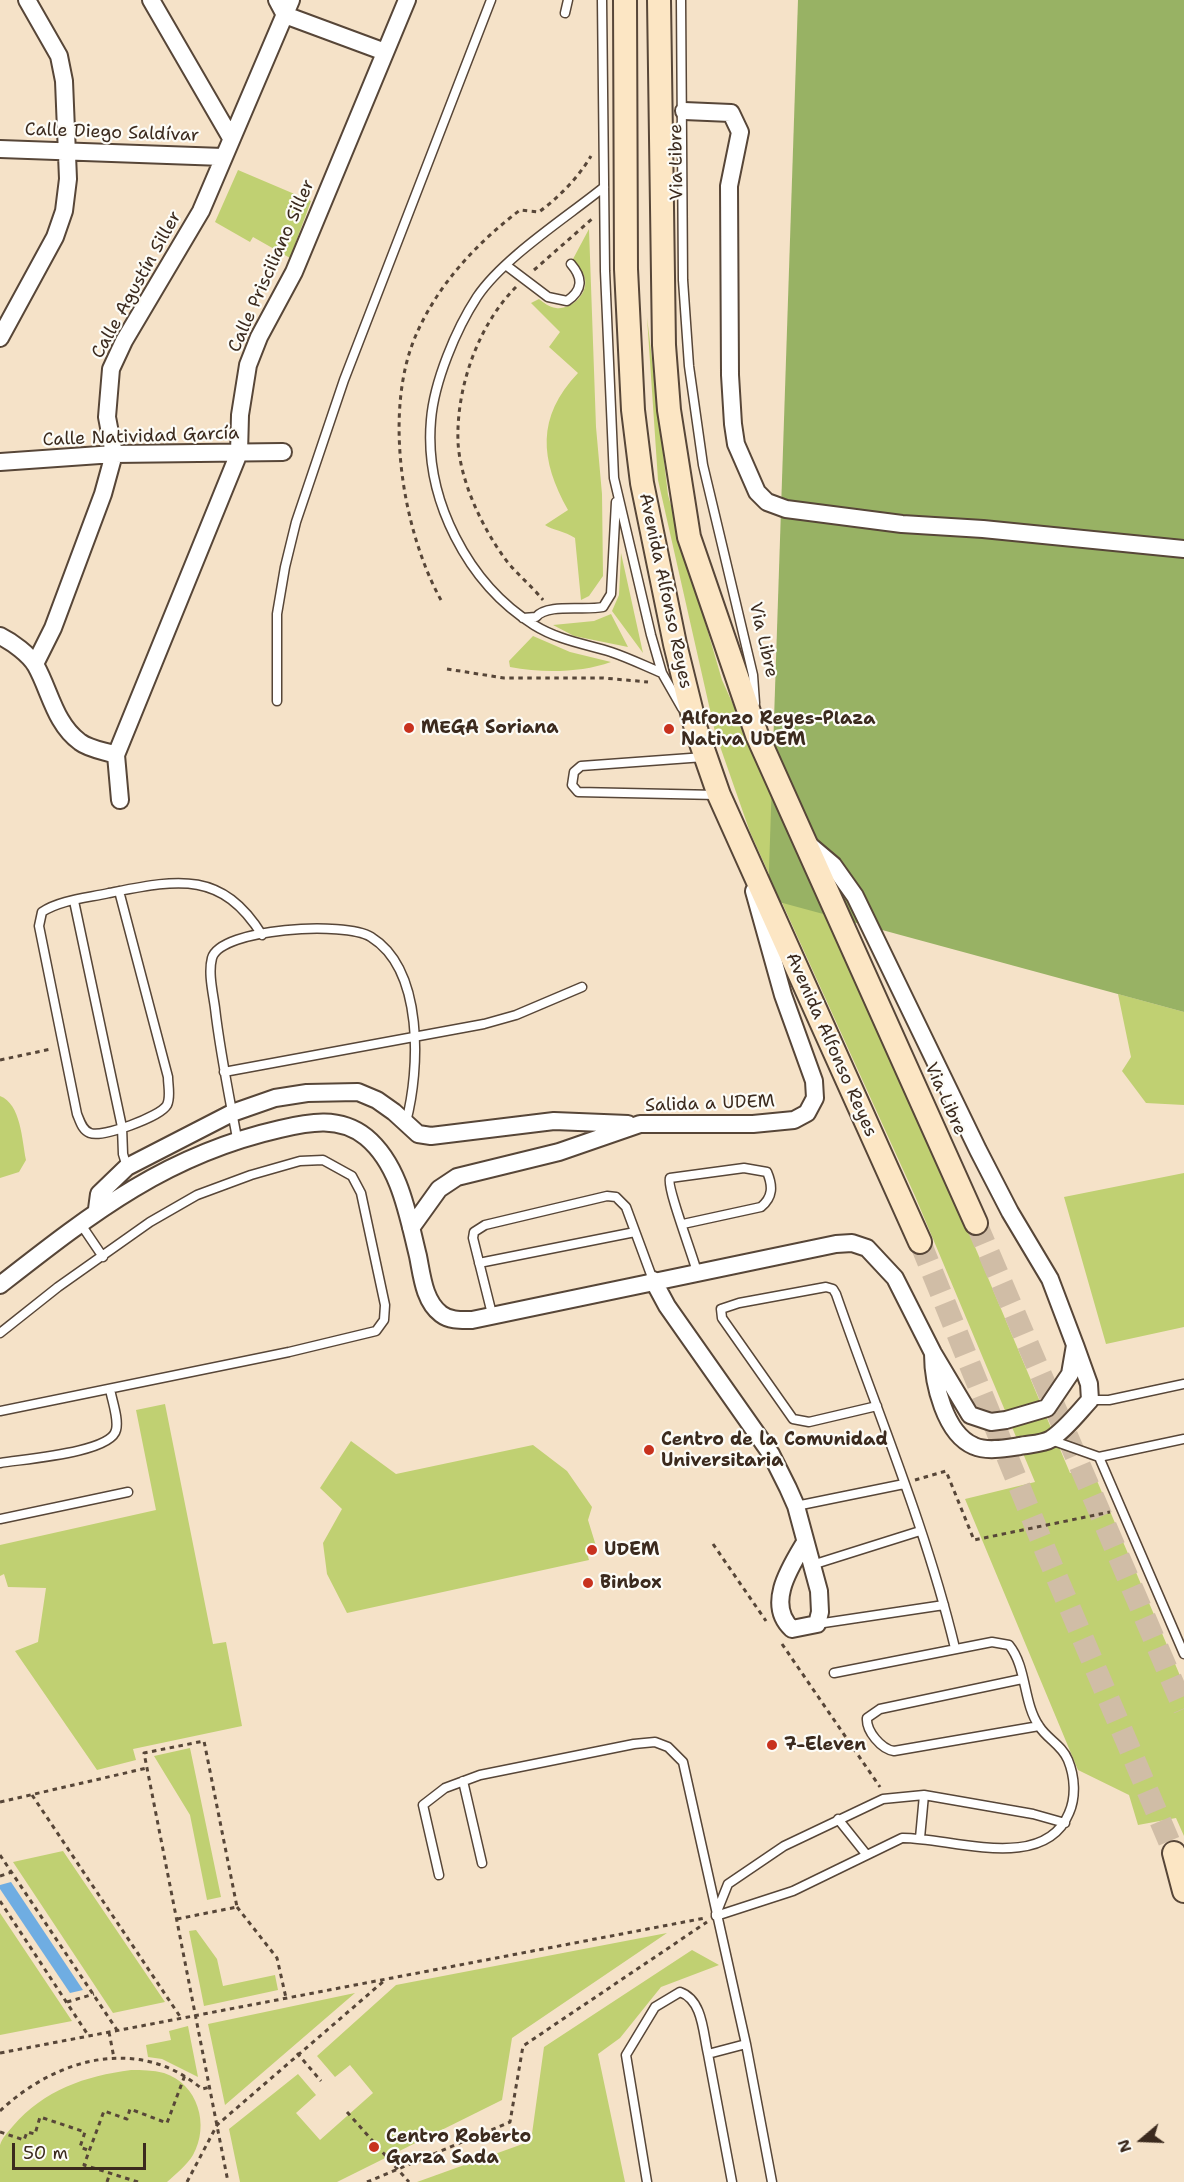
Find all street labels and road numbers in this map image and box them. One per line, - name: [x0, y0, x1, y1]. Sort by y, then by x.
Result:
- street label: Calle Diego Saldívar: [24, 119, 200, 147]
- street label: Via Libre: [666, 123, 688, 201]
- street label: Calle Prisciliano Siller: [224, 176, 320, 356]
- street label: Calle Agustín Siller: [88, 208, 186, 362]
- street label: Calle Natividad García: [42, 423, 240, 451]
- street label: Avenida Alfonso Reyes: [634, 491, 696, 691]
- street label: Via Libre: [744, 600, 782, 680]
- street label: Avenida Alfonso Reyes: [781, 950, 881, 1140]
- street label: Via Libre: [920, 1060, 970, 1138]
- street label: Salida a UDEM: [645, 1091, 775, 1117]

